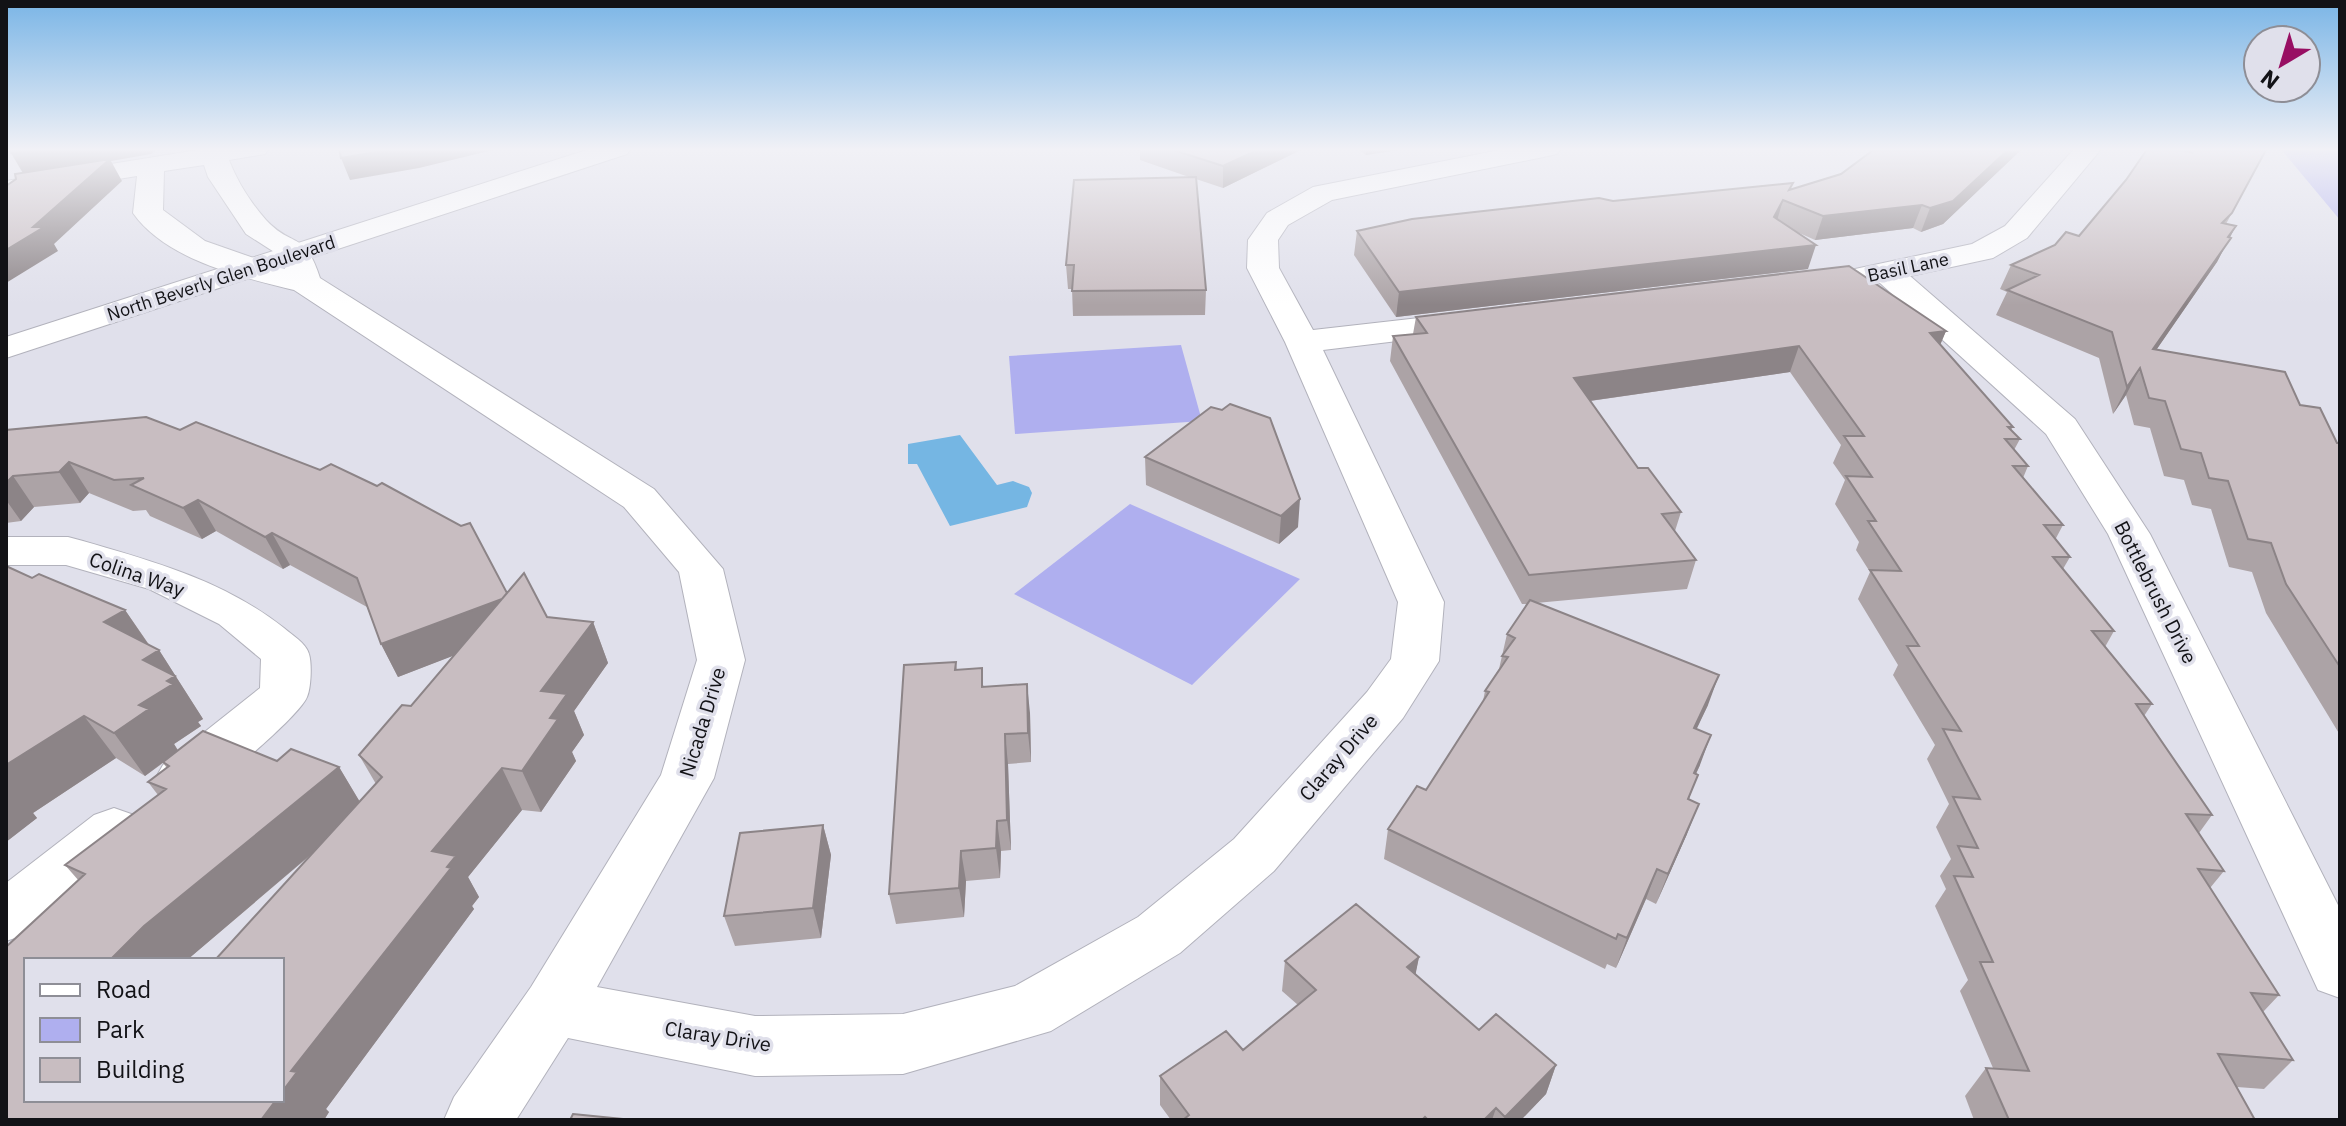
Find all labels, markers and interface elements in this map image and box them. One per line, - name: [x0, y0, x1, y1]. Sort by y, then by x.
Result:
- north arrow: [2242, 24, 2322, 104]
- text: N: [2254, 64, 2285, 96]
- street label: North Beverly Glen Boulevard: [104, 230, 338, 326]
- street label: Basil Lane: [1865, 247, 1951, 287]
- street label: Bottlebrush Drive: [2108, 516, 2204, 668]
- street label: Colina Way: [86, 545, 188, 603]
- street label: Nicada Drive: [673, 664, 731, 780]
- street label: Claray Drive: [1293, 708, 1383, 806]
- legend: [24, 958, 284, 1102]
- text: Road: [96, 973, 151, 1005]
- text: Park: [96, 1013, 145, 1045]
- street label: Claray Drive: [663, 1014, 773, 1058]
- text: Building: [96, 1053, 184, 1085]

